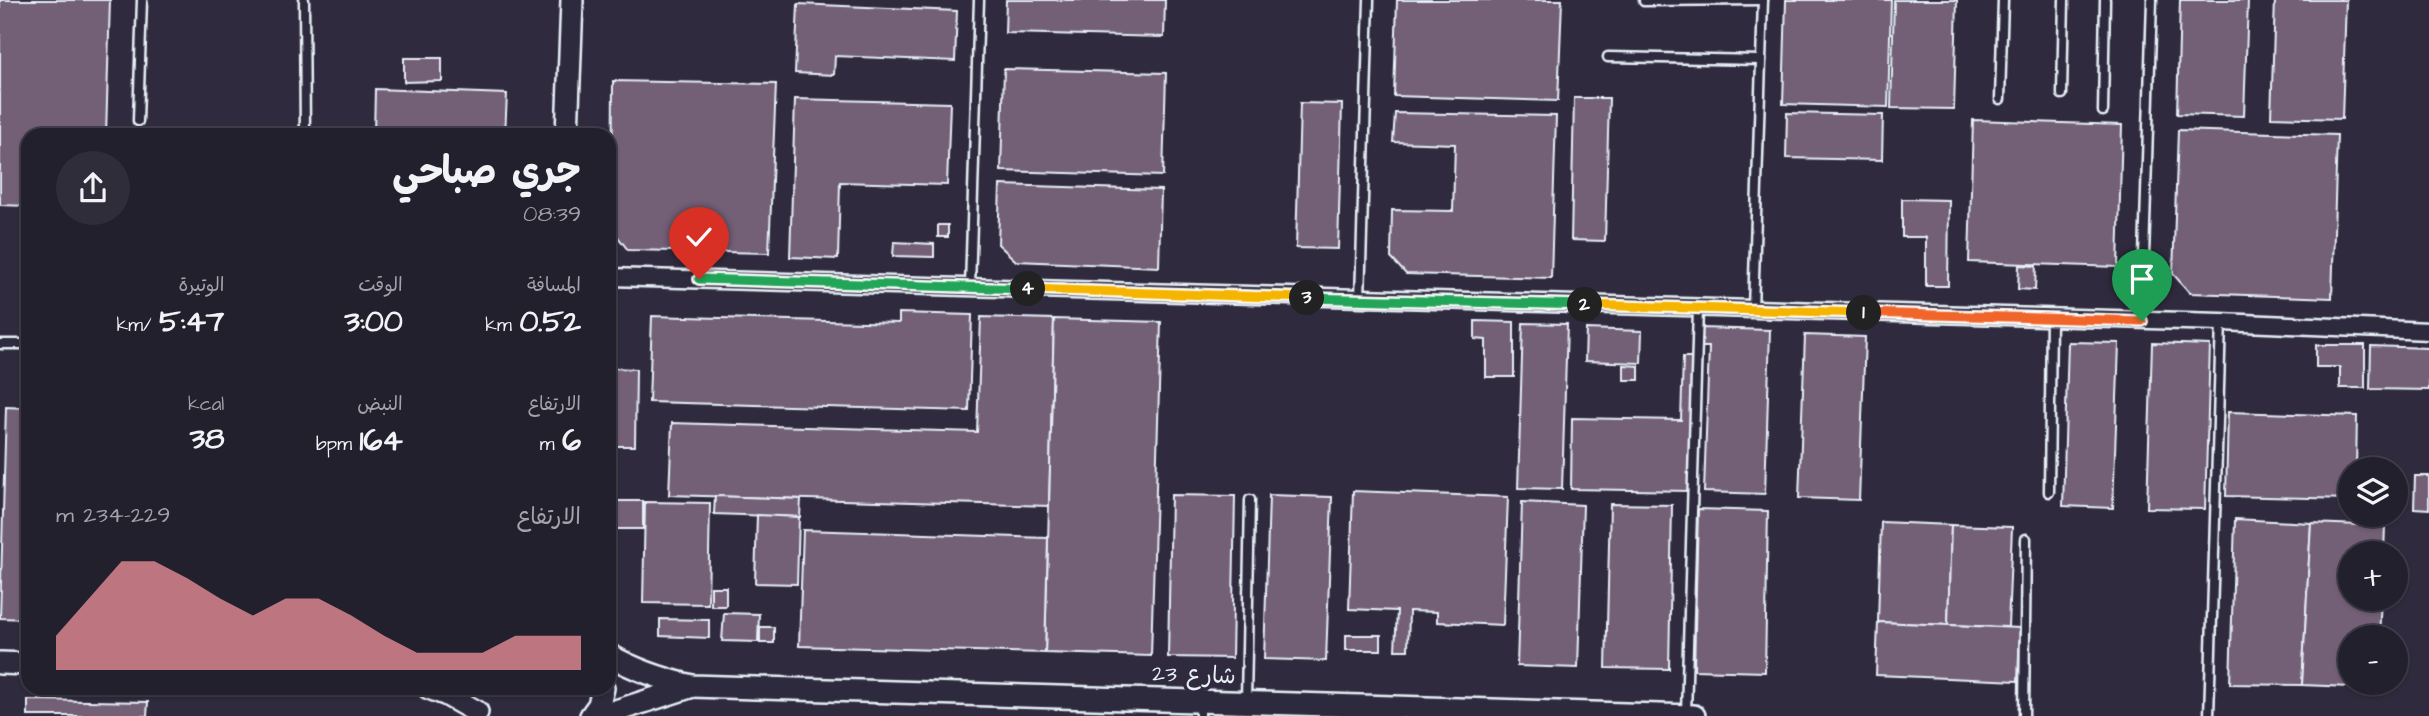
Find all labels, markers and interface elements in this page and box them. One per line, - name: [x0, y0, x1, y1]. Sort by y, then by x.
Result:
- text: جري صباحي: [392, 146, 581, 198]
- button: share: [56, 151, 130, 225]
- text: 08:39: [523, 198, 581, 230]
- pin: [669, 207, 729, 279]
- icon: check: [680, 218, 718, 256]
- pin: [2112, 249, 2172, 321]
- icon: arrive: [2123, 260, 2161, 298]
- text: الوتيرة: [178, 272, 224, 299]
- text: الوقت: [358, 272, 403, 299]
- text: المسافة: [527, 272, 581, 299]
- pin: 4: [1010, 272, 1046, 306]
- text: 4: [1021, 275, 1034, 302]
- pin: 3: [1290, 280, 1324, 316]
- text: 3: [1302, 284, 1311, 311]
- pin: 2: [1568, 288, 1602, 322]
- text: 2: [1579, 291, 1590, 318]
- pin: 1: [1846, 296, 1882, 330]
- text: 1: [1862, 299, 1865, 326]
- text: 5:47: [159, 301, 224, 343]
- text: 3:00: [345, 301, 403, 343]
- text: 0.52: [519, 301, 581, 343]
- text: /km: [116, 312, 159, 339]
- text: km: [485, 312, 519, 339]
- text: kcal: [188, 391, 224, 418]
- text: النبض: [357, 391, 403, 418]
- text: الارتفاع: [528, 391, 581, 418]
- text: 38: [190, 418, 224, 460]
- text: 164: [360, 420, 403, 462]
- text: 6: [562, 420, 581, 462]
- text: bpm: [316, 431, 360, 458]
- text: m: [540, 431, 562, 458]
- map controls: [2338, 457, 2408, 695]
- button: layers: [2338, 457, 2408, 527]
- text: 229–234 m: [56, 499, 170, 531]
- text: الارتفاع: [517, 501, 581, 533]
- button: +: [2338, 541, 2408, 611]
- button: −: [2338, 625, 2408, 695]
- street label: شارع 23: [1152, 658, 1236, 692]

